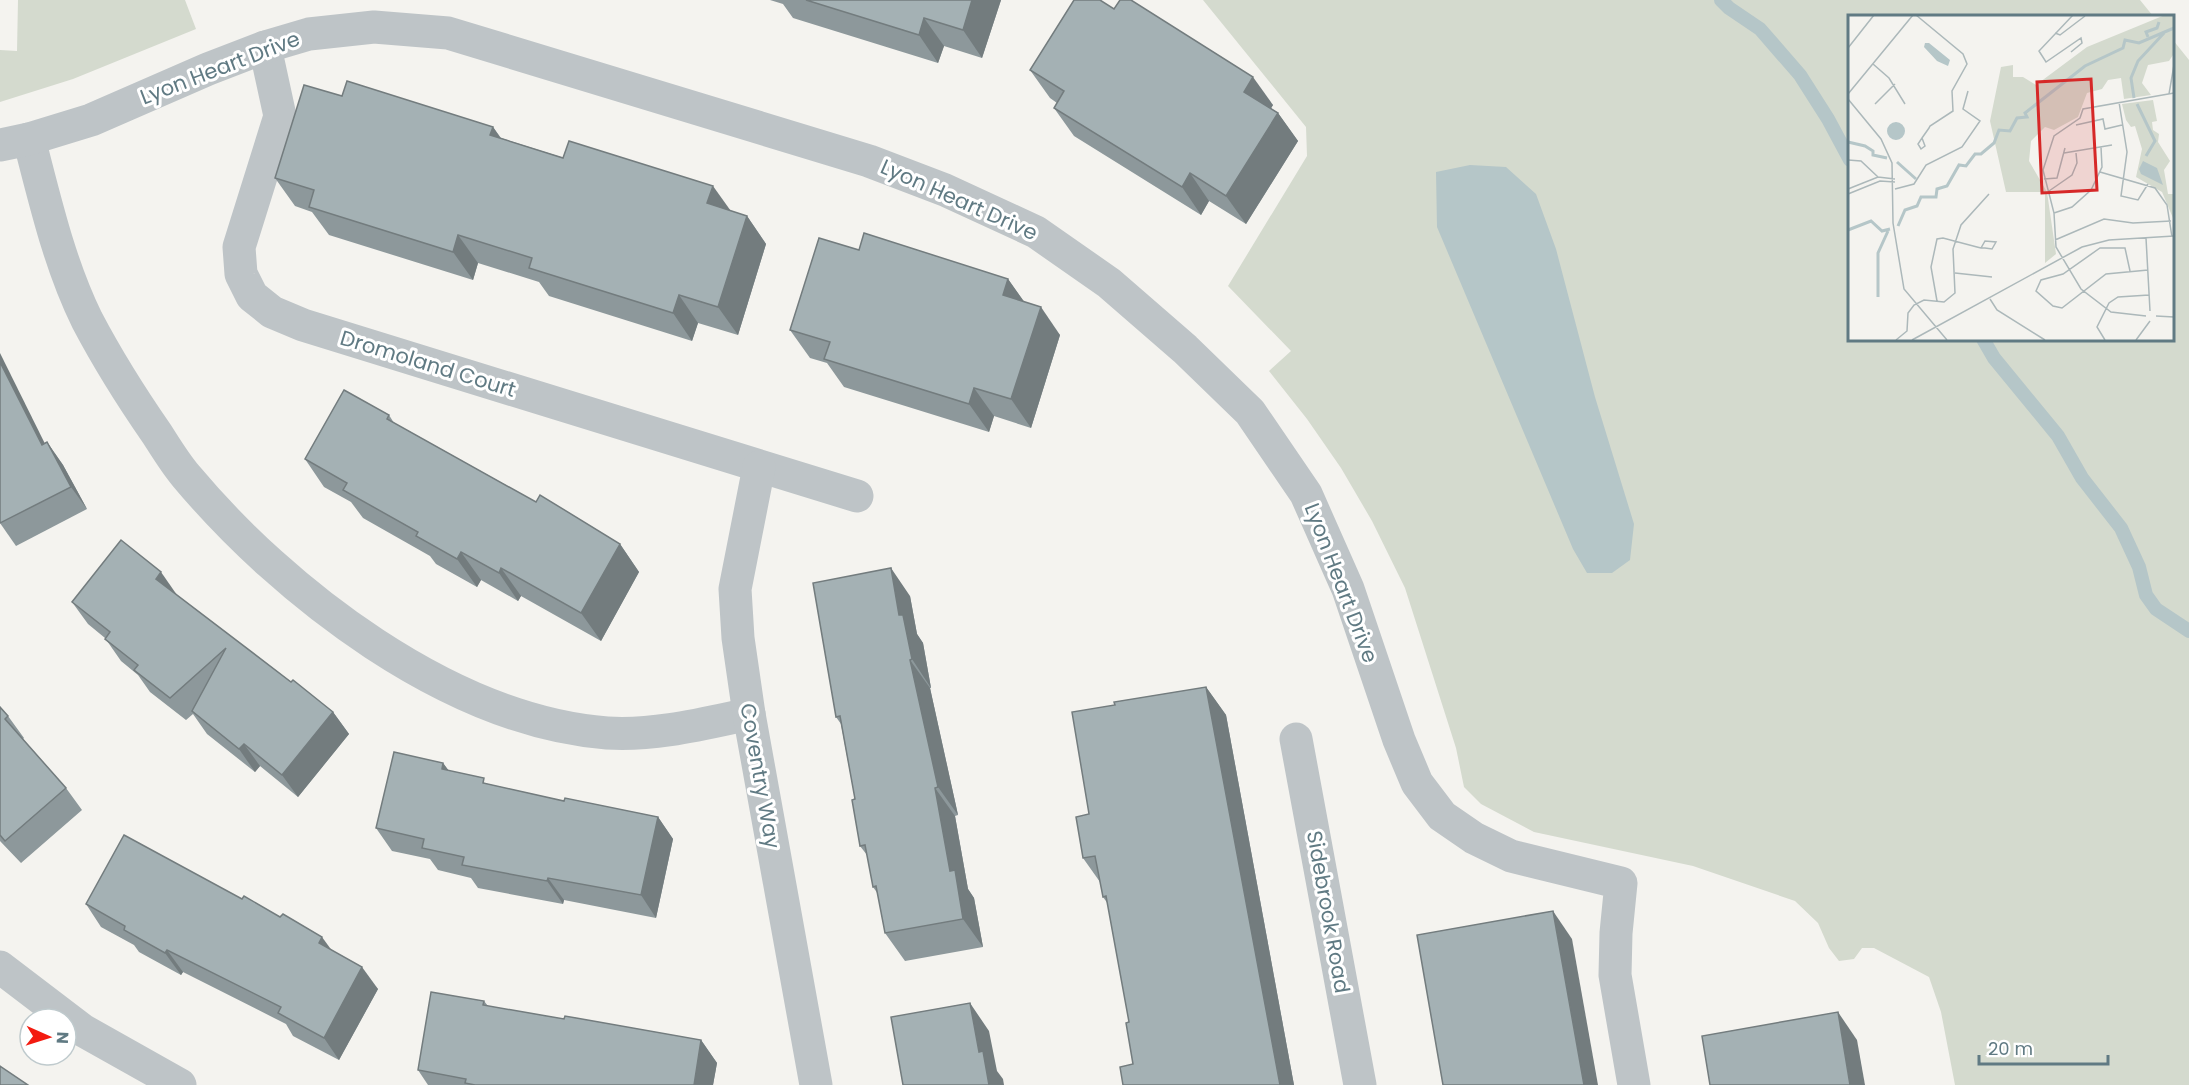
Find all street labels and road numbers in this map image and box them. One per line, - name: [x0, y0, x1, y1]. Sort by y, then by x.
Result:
- street label: Lyon Heart Drive: [136, 24, 304, 111]
- street label: Lyon Heart Drive: [876, 152, 1042, 247]
- street label: Dromoland Court: [337, 323, 520, 404]
- street label: Lyon Heart Drive: [1298, 499, 1385, 667]
- street label: Coventry Way: [733, 701, 788, 851]
- street label: Sidebrook Road: [1300, 828, 1357, 996]

